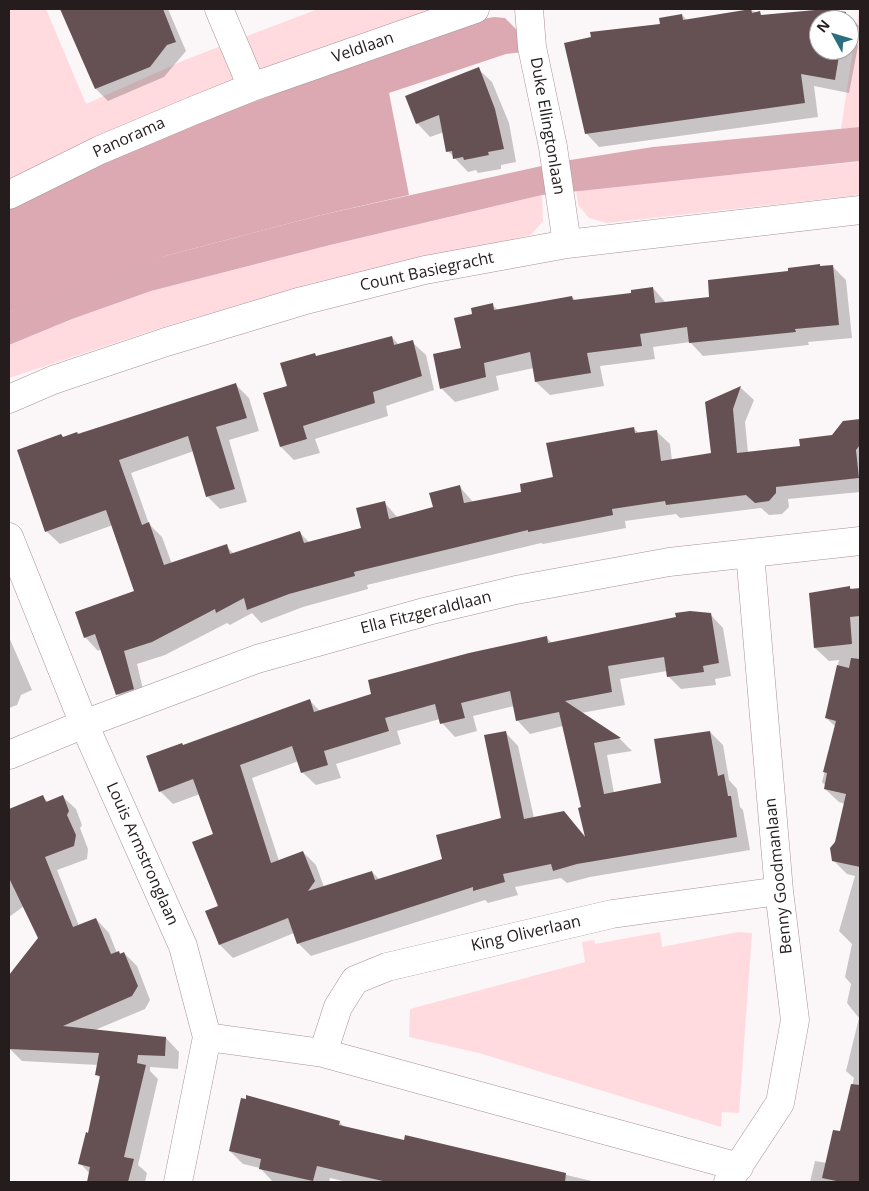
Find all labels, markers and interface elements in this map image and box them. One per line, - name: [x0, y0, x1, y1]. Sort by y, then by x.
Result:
- north arrow: [809, 10, 859, 60]
- text: N: [812, 15, 834, 36]
- street label: Veldlaan: [330, 29, 396, 67]
- street label: Duke Ellingtonlaan: [525, 56, 569, 196]
- street label: Panorama: [90, 114, 168, 162]
- street label: Count Basiegracht: [358, 248, 496, 296]
- street label: Ella Fitzgeraldlaan: [359, 587, 493, 639]
- street label: Louis Armstronglaan: [102, 779, 182, 929]
- street label: Benny Goodmanlaan: [761, 797, 797, 955]
- street label: King Oliverlaan: [469, 912, 583, 956]

